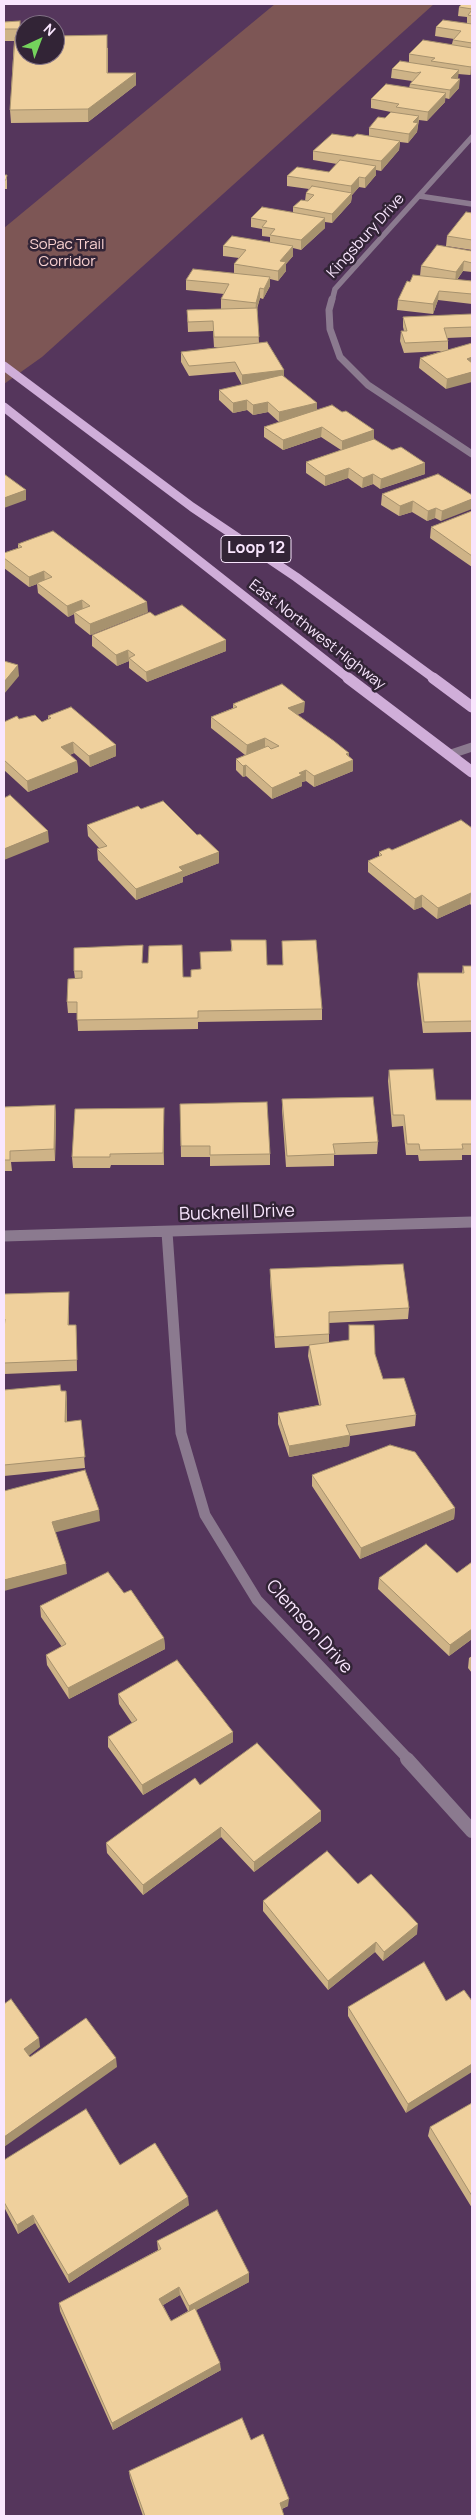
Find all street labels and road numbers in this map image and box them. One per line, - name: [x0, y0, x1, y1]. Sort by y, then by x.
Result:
- street label: Kingsbury Drive: [323, 190, 409, 282]
- road number: Loop 12: [221, 536, 291, 562]
- street label: East Northwest Highway: [245, 576, 389, 694]
- street label: Bucknell Drive: [179, 1200, 295, 1226]
- street label: Clemson Drive: [261, 1576, 357, 1678]

